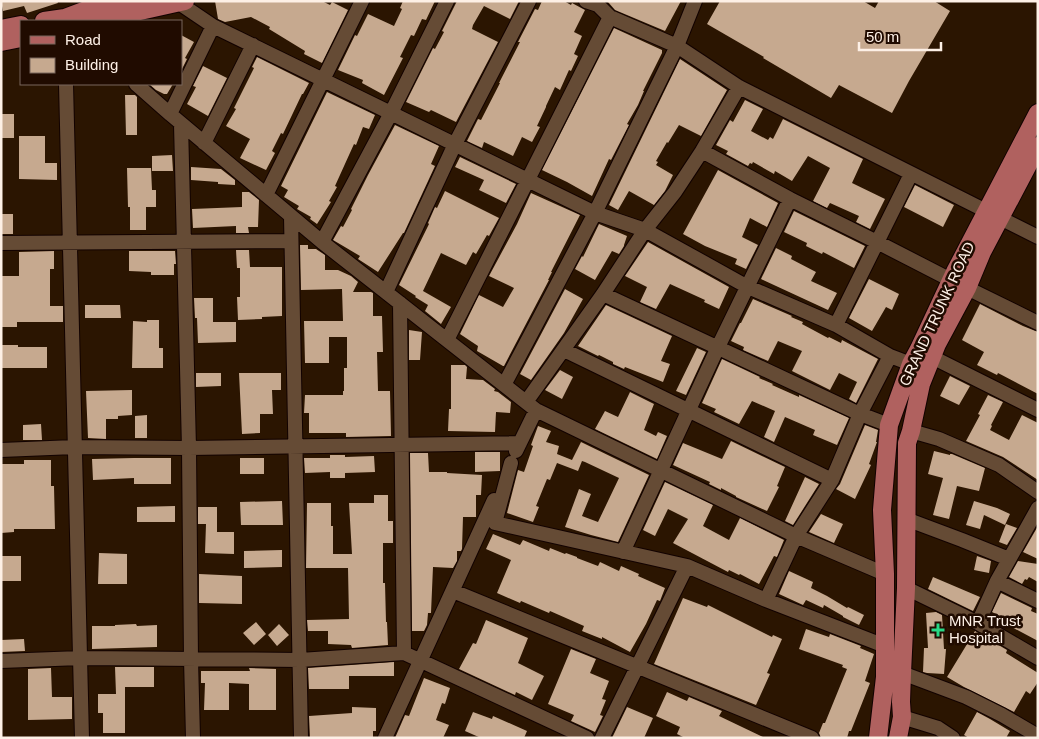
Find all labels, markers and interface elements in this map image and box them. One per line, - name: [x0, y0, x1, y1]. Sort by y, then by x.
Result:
- legend: [20, 20, 182, 85]
- scale bar: [859, 20, 942, 52]
- text: 50 m: [866, 28, 899, 45]
- text: Road: [65, 31, 101, 48]
- text: Building: [65, 56, 118, 73]
- street label: GRAND TRUNK ROAD: [896, 239, 978, 389]
- place label: MNR Trust Hospital: [949, 612, 1022, 646]
- marker: MNR Trust Hospital: [931, 623, 945, 637]

